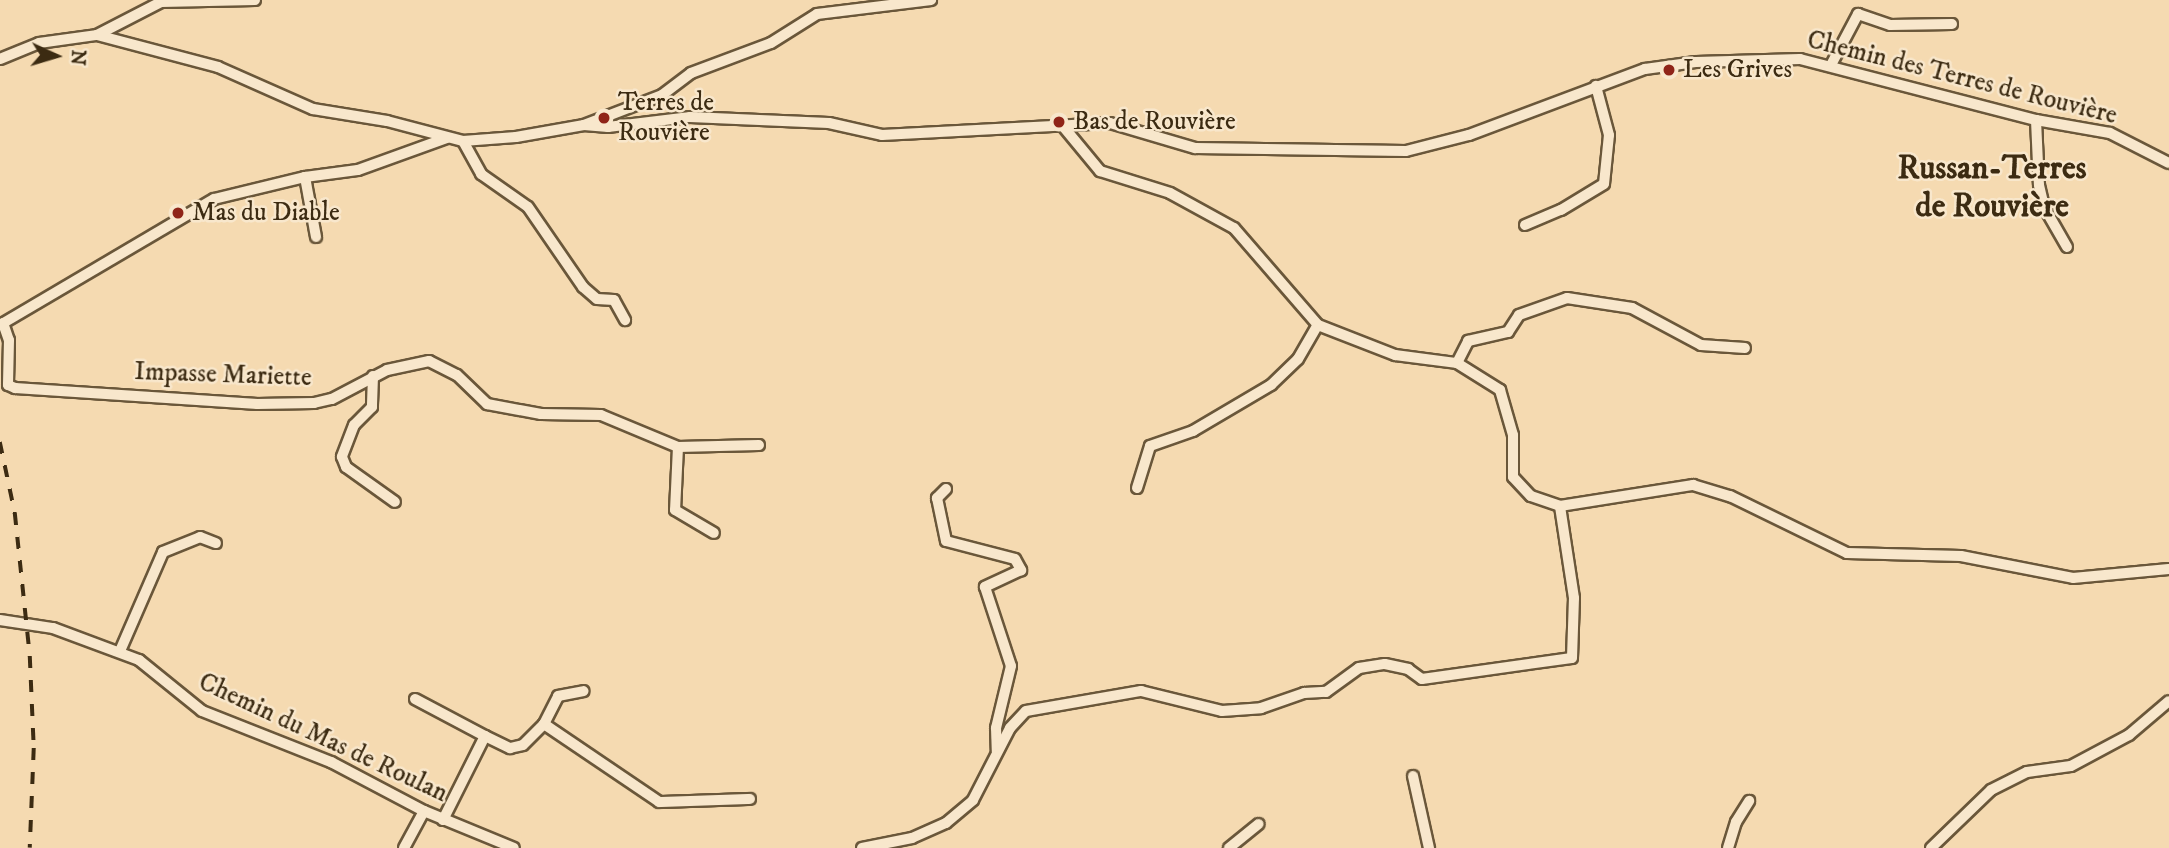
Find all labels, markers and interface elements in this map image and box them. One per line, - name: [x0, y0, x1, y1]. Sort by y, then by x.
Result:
- north arrow: [21, 21, 91, 91]
- street label: Chemin des Terres de Rouvière: [1804, 24, 2120, 132]
- text: N: [65, 49, 89, 66]
- place label: Les Grives: [1683, 54, 1792, 86]
- marker: Les Grives: [1661, 62, 1677, 78]
- place label: Terres de Rouvière: [618, 87, 714, 148]
- place label: Bas de Rouvière: [1073, 106, 1236, 138]
- marker: Terres de Rouvière: [596, 110, 612, 126]
- marker: Bas de Rouvière: [1051, 114, 1067, 130]
- district label: Russan-Terres de Rouvière: [1897, 149, 2087, 227]
- place label: Mas du Diable: [192, 197, 340, 229]
- marker: Mas du Diable: [170, 205, 186, 221]
- street label: Impasse Mariette: [134, 356, 312, 394]
- street label: Chemin du Mas de Roulan: [193, 667, 453, 809]

